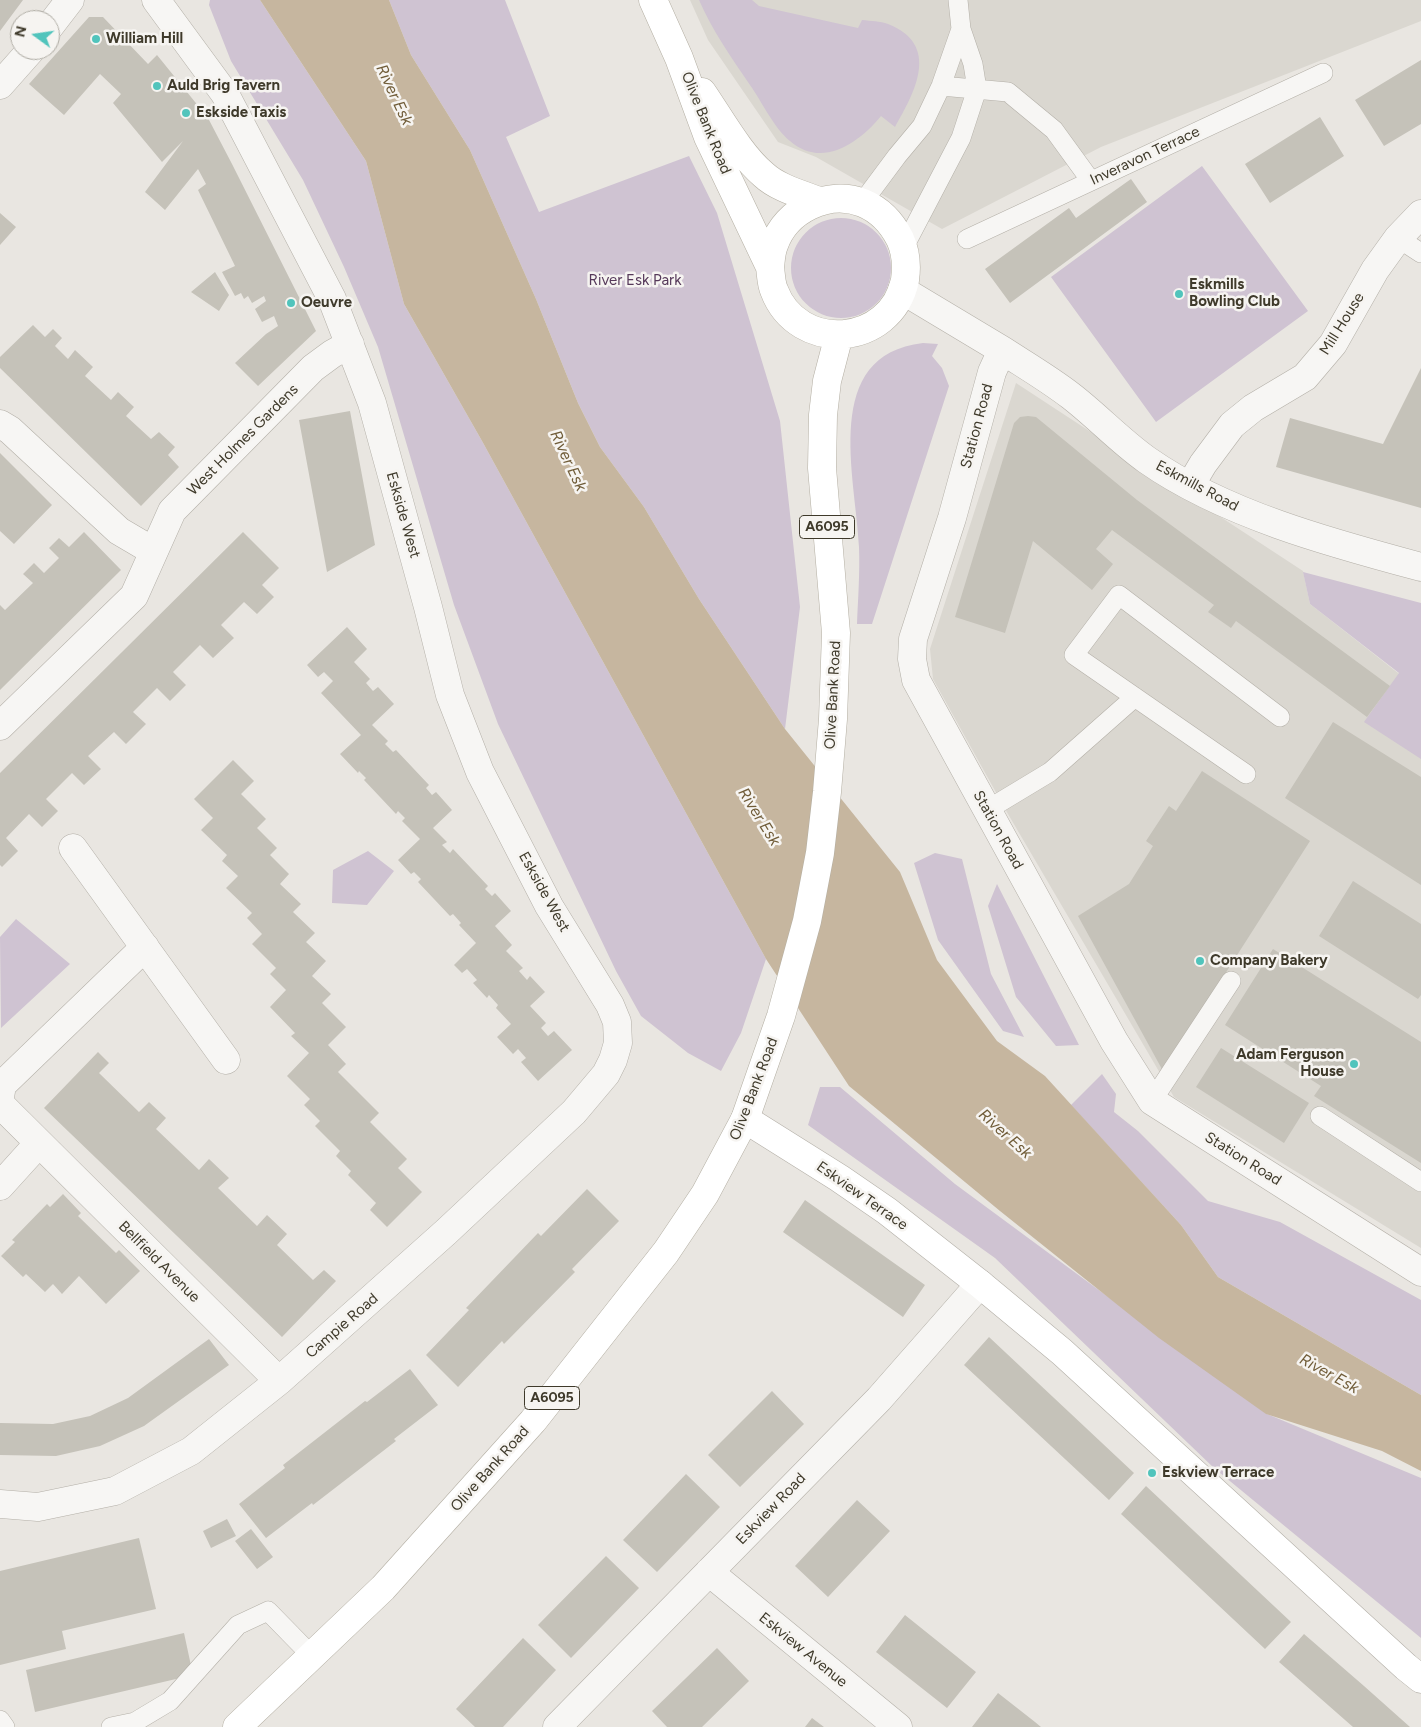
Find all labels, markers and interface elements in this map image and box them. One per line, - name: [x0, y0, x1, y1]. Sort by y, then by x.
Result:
- north arrow: [10, 10, 60, 60]
- text: N: [11, 24, 30, 39]
- place label: William Hill: [106, 30, 183, 48]
- marker: William Hill: [90, 33, 102, 45]
- water label: River Esk: [372, 62, 416, 128]
- street label: Olive Bank Road: [677, 69, 735, 177]
- place label: Auld Brig Tavern: [167, 77, 280, 95]
- marker: Auld Brig Tavern: [151, 80, 163, 92]
- place label: Eskside Taxis: [196, 104, 286, 122]
- marker: Eskside Taxis: [180, 107, 192, 119]
- street label: Inveravon Terrace: [1087, 123, 1203, 189]
- park label: River Esk Park: [589, 272, 681, 290]
- place label: Eskmills Bowling Club: [1189, 276, 1280, 311]
- marker: Eskmills Bowling Club: [1173, 288, 1185, 300]
- street label: Mill House: [1316, 290, 1368, 358]
- place label: Oeuvre: [301, 294, 352, 312]
- marker: Oeuvre: [285, 297, 297, 309]
- street label: West Holmes Gardens: [184, 381, 302, 499]
- street label: Station Road: [957, 382, 997, 470]
- water label: River Esk: [546, 428, 590, 494]
- street label: Eskmills Road: [1153, 457, 1241, 515]
- street label: Eskside West: [382, 470, 424, 560]
- road number: A6095: [800, 516, 854, 538]
- street label: Olive Bank Road: [821, 640, 845, 750]
- water label: River Esk: [734, 784, 784, 850]
- street label: Station Road: [969, 788, 1027, 872]
- street label: Eskside West: [515, 849, 573, 935]
- place label: Company Bakery: [1210, 952, 1328, 970]
- marker: Company Bakery: [1194, 955, 1206, 967]
- street label: Olive Bank Road: [726, 1035, 782, 1143]
- place label: Adam Ferguson House: [1236, 1046, 1344, 1081]
- marker: Adam Ferguson House: [1348, 1058, 1360, 1070]
- water label: River Esk: [975, 1105, 1035, 1163]
- street label: Station Road: [1201, 1128, 1285, 1190]
- street label: Eskview Terrace: [813, 1158, 911, 1234]
- street label: Bellfield Avenue: [115, 1218, 203, 1306]
- street label: Campie Road: [302, 1290, 382, 1362]
- water label: River Esk: [1296, 1350, 1362, 1398]
- road number: A6095: [524, 1386, 580, 1410]
- street label: Olive Bank Road: [447, 1423, 533, 1515]
- place label: Eskview Terrace: [1162, 1464, 1274, 1482]
- marker: Eskview Terrace: [1146, 1467, 1158, 1479]
- street label: Eskview Road: [732, 1470, 810, 1548]
- street label: Eskview Avenue: [755, 1609, 851, 1691]

